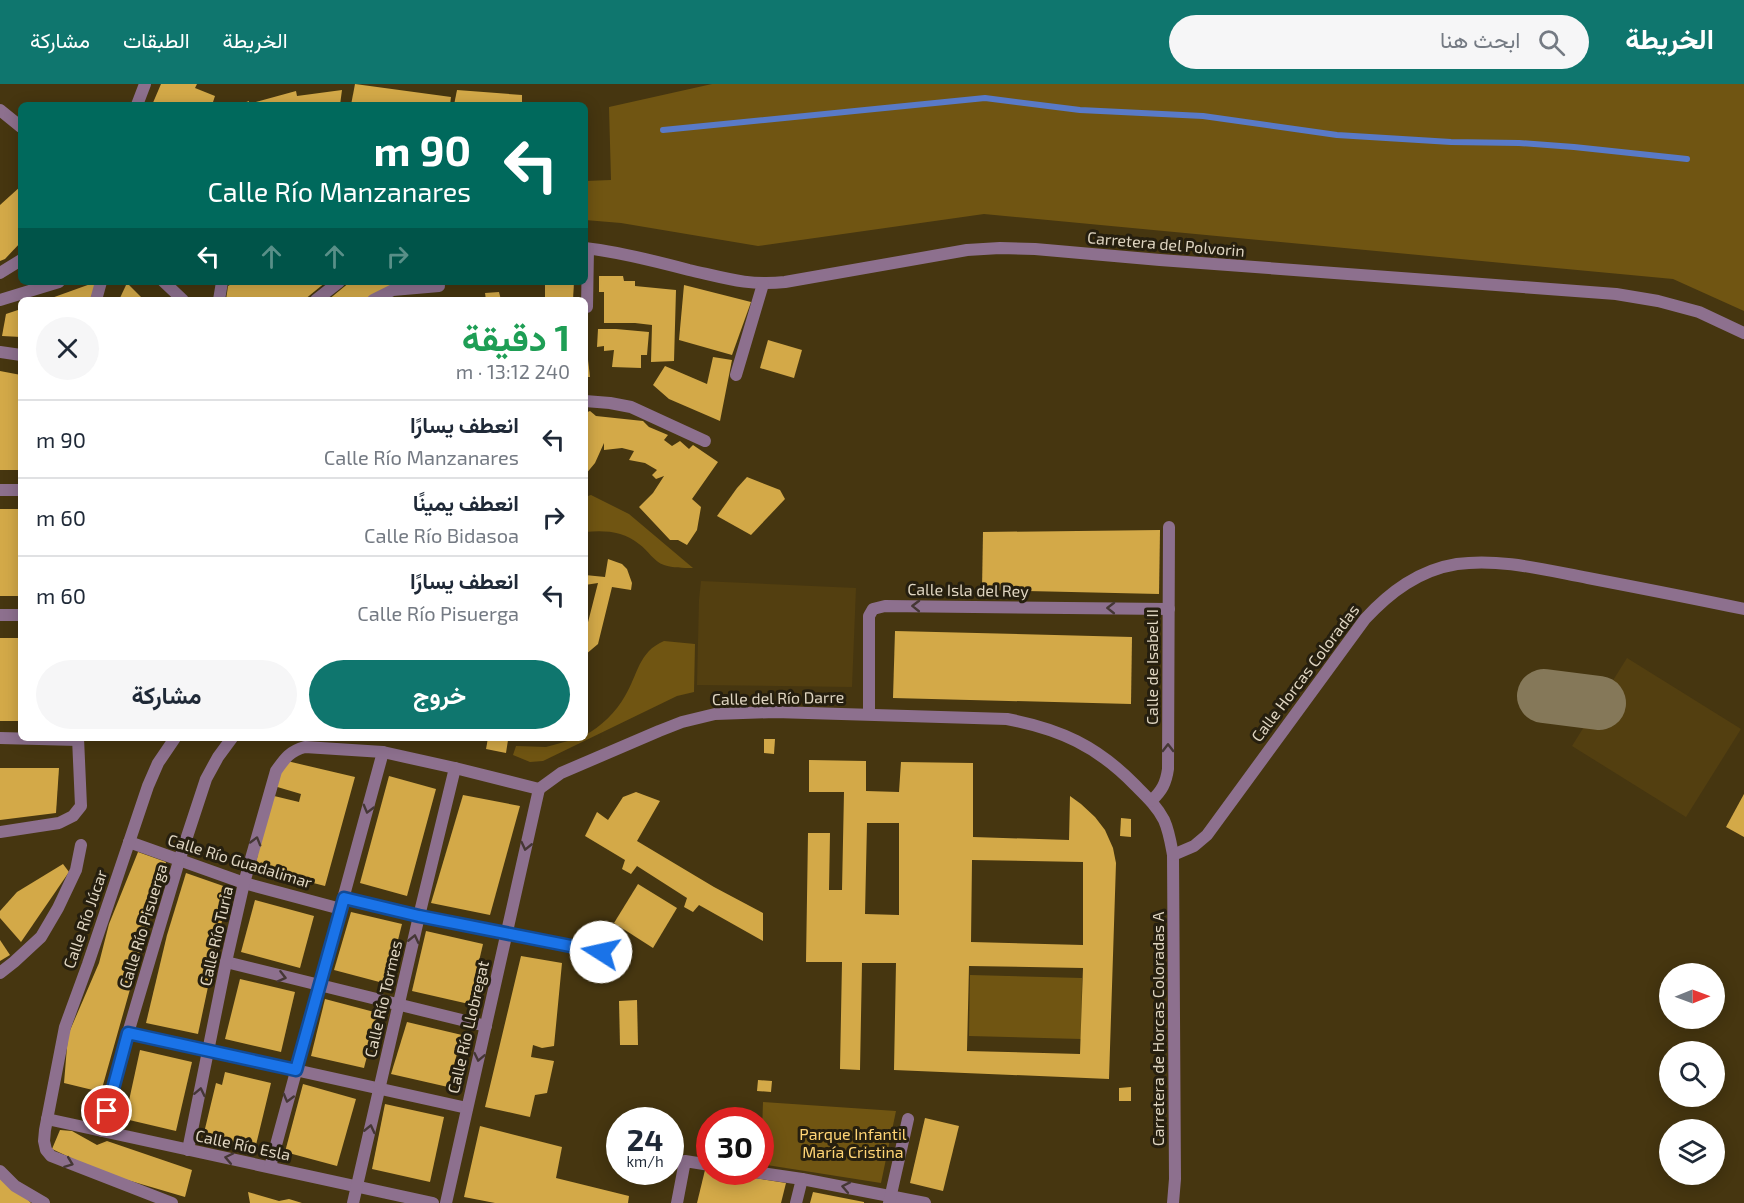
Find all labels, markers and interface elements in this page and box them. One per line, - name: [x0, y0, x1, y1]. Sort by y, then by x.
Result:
- search box: [1169, 15, 1589, 69]
- text: الخريطة: [1625, 21, 1714, 55]
- text: ابحث هنا: [1440, 26, 1520, 52]
- icon: search: [1535, 26, 1568, 59]
- text: مشاركة: [30, 27, 90, 52]
- text: الطبقات: [123, 27, 190, 52]
- text: الخريطة: [223, 27, 288, 52]
- text: 90 m: [374, 124, 471, 174]
- icon: left: [492, 126, 570, 204]
- text: Calle Río Manzanares: [207, 175, 471, 207]
- street label: Carretera del Polvorin: [1086, 227, 1246, 260]
- icon: left: [192, 240, 225, 273]
- icon: ahead: [255, 240, 288, 273]
- icon: ahead: [318, 240, 351, 273]
- icon: right: [381, 240, 414, 273]
- text: 1 دقيقة: [462, 315, 570, 358]
- button: close: [36, 317, 99, 380]
- text: 240 m · 13:12: [456, 359, 570, 383]
- text: انعطف يسارًا: [410, 411, 519, 437]
- icon: left: [537, 423, 570, 456]
- text: 90 m: [36, 426, 86, 452]
- text: Calle Río Manzanares: [324, 445, 519, 469]
- text: انعطف يمينًا: [413, 489, 519, 515]
- icon: right: [537, 501, 570, 534]
- text: 60 m: [36, 504, 86, 530]
- text: Calle Río Bidasoa: [364, 523, 519, 547]
- text: انعطف يسارًا: [410, 567, 519, 593]
- icon: left: [537, 579, 570, 612]
- street label: Calle Isla del Rey: [907, 579, 1029, 600]
- text: 60 m: [36, 582, 86, 608]
- one-way arrow: [911, 600, 920, 612]
- street label: Calle Horcas Coloradas: [1247, 600, 1362, 745]
- text: Calle Río Pisuerga: [357, 601, 519, 625]
- one-way arrow: [1106, 602, 1115, 614]
- street label: Calle de Isabel II: [1142, 609, 1161, 725]
- button: مشاركة: [36, 660, 297, 729]
- button: خروج: [309, 660, 570, 729]
- street label: Calle del Río Darre: [712, 687, 844, 708]
- one-way arrow: [1162, 744, 1174, 753]
- one-way arrow: [363, 803, 375, 814]
- street label: Calle Río Guadalimar: [166, 830, 315, 892]
- one-way arrow: [249, 836, 261, 847]
- one-way arrow: [520, 841, 533, 851]
- street label: Calle Río Pisuerga: [115, 861, 171, 990]
- street label: Calle Río Júcar: [59, 866, 111, 971]
- street label: Calle Río Turia: [195, 884, 236, 988]
- street label: Carretera de Horcas Coloradas A: [1148, 912, 1167, 1146]
- position arrow: [569, 920, 633, 984]
- one-way arrow: [406, 934, 419, 944]
- street label: Calle Río Tormes: [360, 939, 405, 1059]
- street label: Calle Río Llobregat: [443, 959, 492, 1095]
- north arrow: [1659, 963, 1725, 1029]
- map controls: [1659, 963, 1725, 1185]
- one-way arrow: [277, 969, 287, 982]
- button: search: [1659, 1041, 1725, 1107]
- one-way arrow: [473, 1051, 486, 1061]
- pin: [81, 1085, 132, 1136]
- one-way arrow: [193, 1088, 206, 1098]
- one-way arrow: [283, 1093, 296, 1103]
- icon: arrive: [90, 1094, 123, 1127]
- speed limit sign: 30: [696, 1107, 774, 1185]
- button: layers: [1659, 1119, 1725, 1185]
- text: 24: [627, 1121, 663, 1157]
- park label: Parque Infantil María Cristina: [799, 1124, 907, 1161]
- street label: Calle Río Esla: [194, 1125, 292, 1164]
- one-way arrow: [363, 1125, 376, 1135]
- text: km/h: [626, 1152, 664, 1170]
- one-way arrow: [224, 1153, 234, 1166]
- one-way arrow: [62, 1156, 73, 1168]
- one-way arrow: [842, 1181, 852, 1194]

